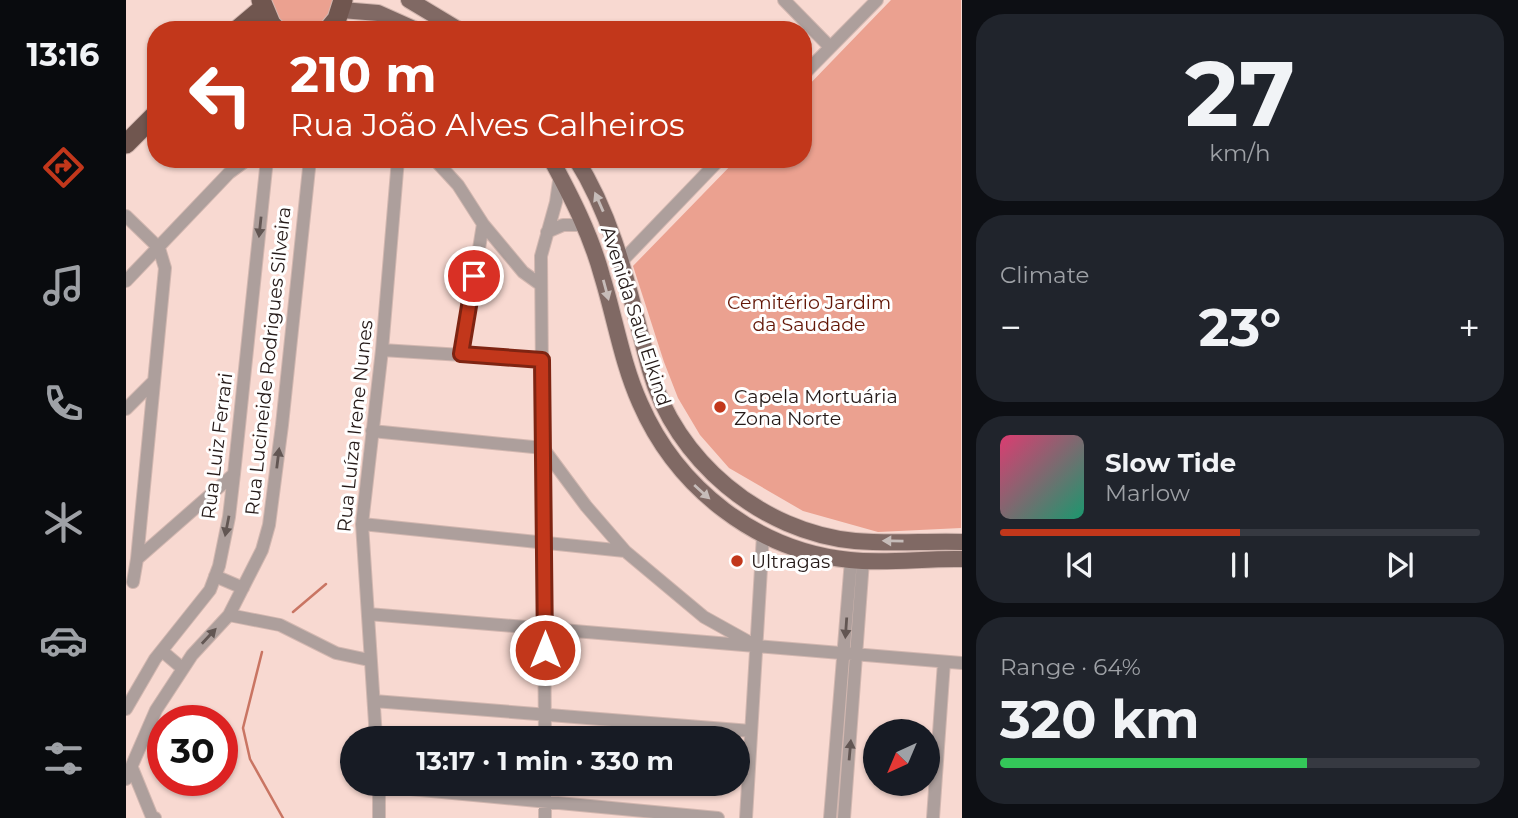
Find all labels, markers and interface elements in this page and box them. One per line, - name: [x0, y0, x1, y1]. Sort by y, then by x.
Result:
- text: 13:16: [27, 35, 99, 74]
- text: 27: [1185, 38, 1295, 149]
- text: 210 m: [290, 45, 437, 104]
- icon: left: [175, 49, 266, 140]
- text: Rua João Alves Calheiros: [290, 105, 685, 144]
- text: km/h: [1209, 139, 1271, 167]
- icon: directions: [39, 143, 88, 192]
- one-way arrow: [593, 192, 605, 212]
- street label: Rua Lucineide Rodrigues Silveira: [240, 206, 296, 516]
- one-way arrow: [254, 216, 265, 238]
- street label: Avenida Saul Elkind: [596, 223, 676, 409]
- pin: [444, 246, 504, 306]
- icon: arrive: [455, 257, 493, 295]
- icon: music: [39, 261, 88, 310]
- text: Climate: [1000, 261, 1089, 289]
- one-way arrow: [602, 279, 612, 300]
- park label: Cemitério Jardim da Saudade: [727, 291, 891, 336]
- text: 23°: [1199, 296, 1281, 359]
- text: −: [1000, 304, 1022, 351]
- text: +: [1458, 304, 1480, 351]
- street label: Rua Luíza Irene Nunes: [332, 319, 378, 533]
- street label: Rua Luiz Ferrari: [197, 371, 237, 521]
- icon: phone: [39, 379, 88, 428]
- place label: Capela Mortuária Zona Norte: [734, 385, 898, 430]
- marker: Capela Mortuária Zona Norte: [712, 399, 728, 415]
- one-way arrow: [273, 447, 284, 469]
- text: Slow Tide: [1105, 447, 1236, 479]
- text: Marlow: [1105, 479, 1190, 507]
- one-way arrow: [693, 484, 711, 500]
- icon: climate: [39, 498, 88, 547]
- one-way arrow: [221, 515, 232, 537]
- one-way arrow: [882, 535, 904, 547]
- icon: previous: [1061, 546, 1099, 584]
- icon: pause: [1221, 546, 1259, 584]
- icon: next: [1381, 546, 1419, 584]
- place label: Ultragas: [751, 550, 830, 573]
- marker: Ultragas: [729, 553, 745, 569]
- position arrow: [508, 613, 582, 687]
- icon: car: [39, 616, 88, 665]
- one-way arrow: [840, 618, 851, 640]
- one-way arrow: [201, 628, 217, 645]
- text: Range · 64%: [1000, 653, 1141, 681]
- text: 320 km: [1000, 688, 1200, 751]
- speed limit sign: 30: [147, 705, 238, 796]
- north arrow: [863, 719, 940, 796]
- map controls: [863, 719, 940, 796]
- icon: filters: [39, 734, 88, 783]
- one-way arrow: [845, 739, 856, 761]
- text: 13:17 · 1 min · 330 m: [416, 745, 674, 777]

